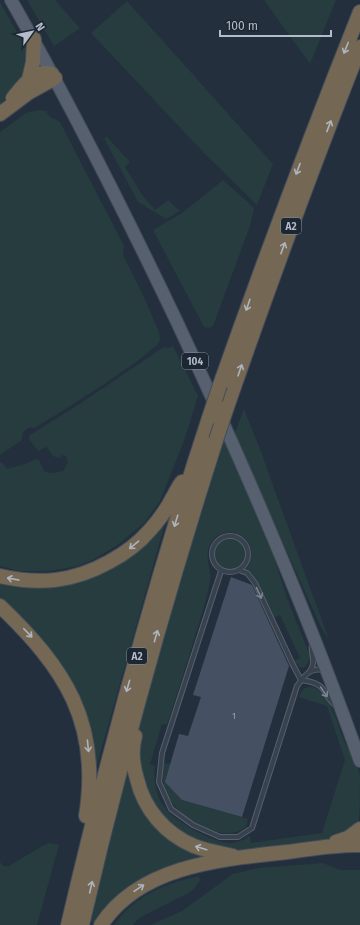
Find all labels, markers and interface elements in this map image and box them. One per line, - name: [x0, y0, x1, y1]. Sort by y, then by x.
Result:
- north arrow: [12, 12, 52, 52]
- scale bar: [220, 12, 331, 38]
- text: 100 m: [226, 19, 258, 33]
- text: N: [33, 20, 47, 33]
- one-way arrow: [341, 41, 349, 53]
- one-way arrow: [326, 120, 334, 132]
- one-way arrow: [294, 162, 302, 174]
- road number: A2: [281, 218, 301, 234]
- one-way arrow: [280, 242, 288, 254]
- one-way arrow: [244, 298, 251, 311]
- road number: 104: [182, 353, 208, 369]
- one-way arrow: [237, 364, 244, 377]
- one-way arrow: [172, 515, 179, 528]
- one-way arrow: [129, 540, 139, 549]
- one-way arrow: [7, 575, 20, 583]
- one-way arrow: [256, 587, 263, 599]
- one-way arrow: [23, 628, 32, 638]
- one-way arrow: [153, 630, 160, 643]
- road number: A2: [127, 648, 147, 664]
- one-way arrow: [124, 680, 131, 693]
- one-way arrow: [320, 686, 329, 697]
- house number: 1: [232, 711, 236, 721]
- one-way arrow: [84, 739, 91, 752]
- one-way arrow: [195, 844, 208, 851]
- one-way arrow: [87, 881, 95, 894]
- one-way arrow: [133, 884, 145, 892]

